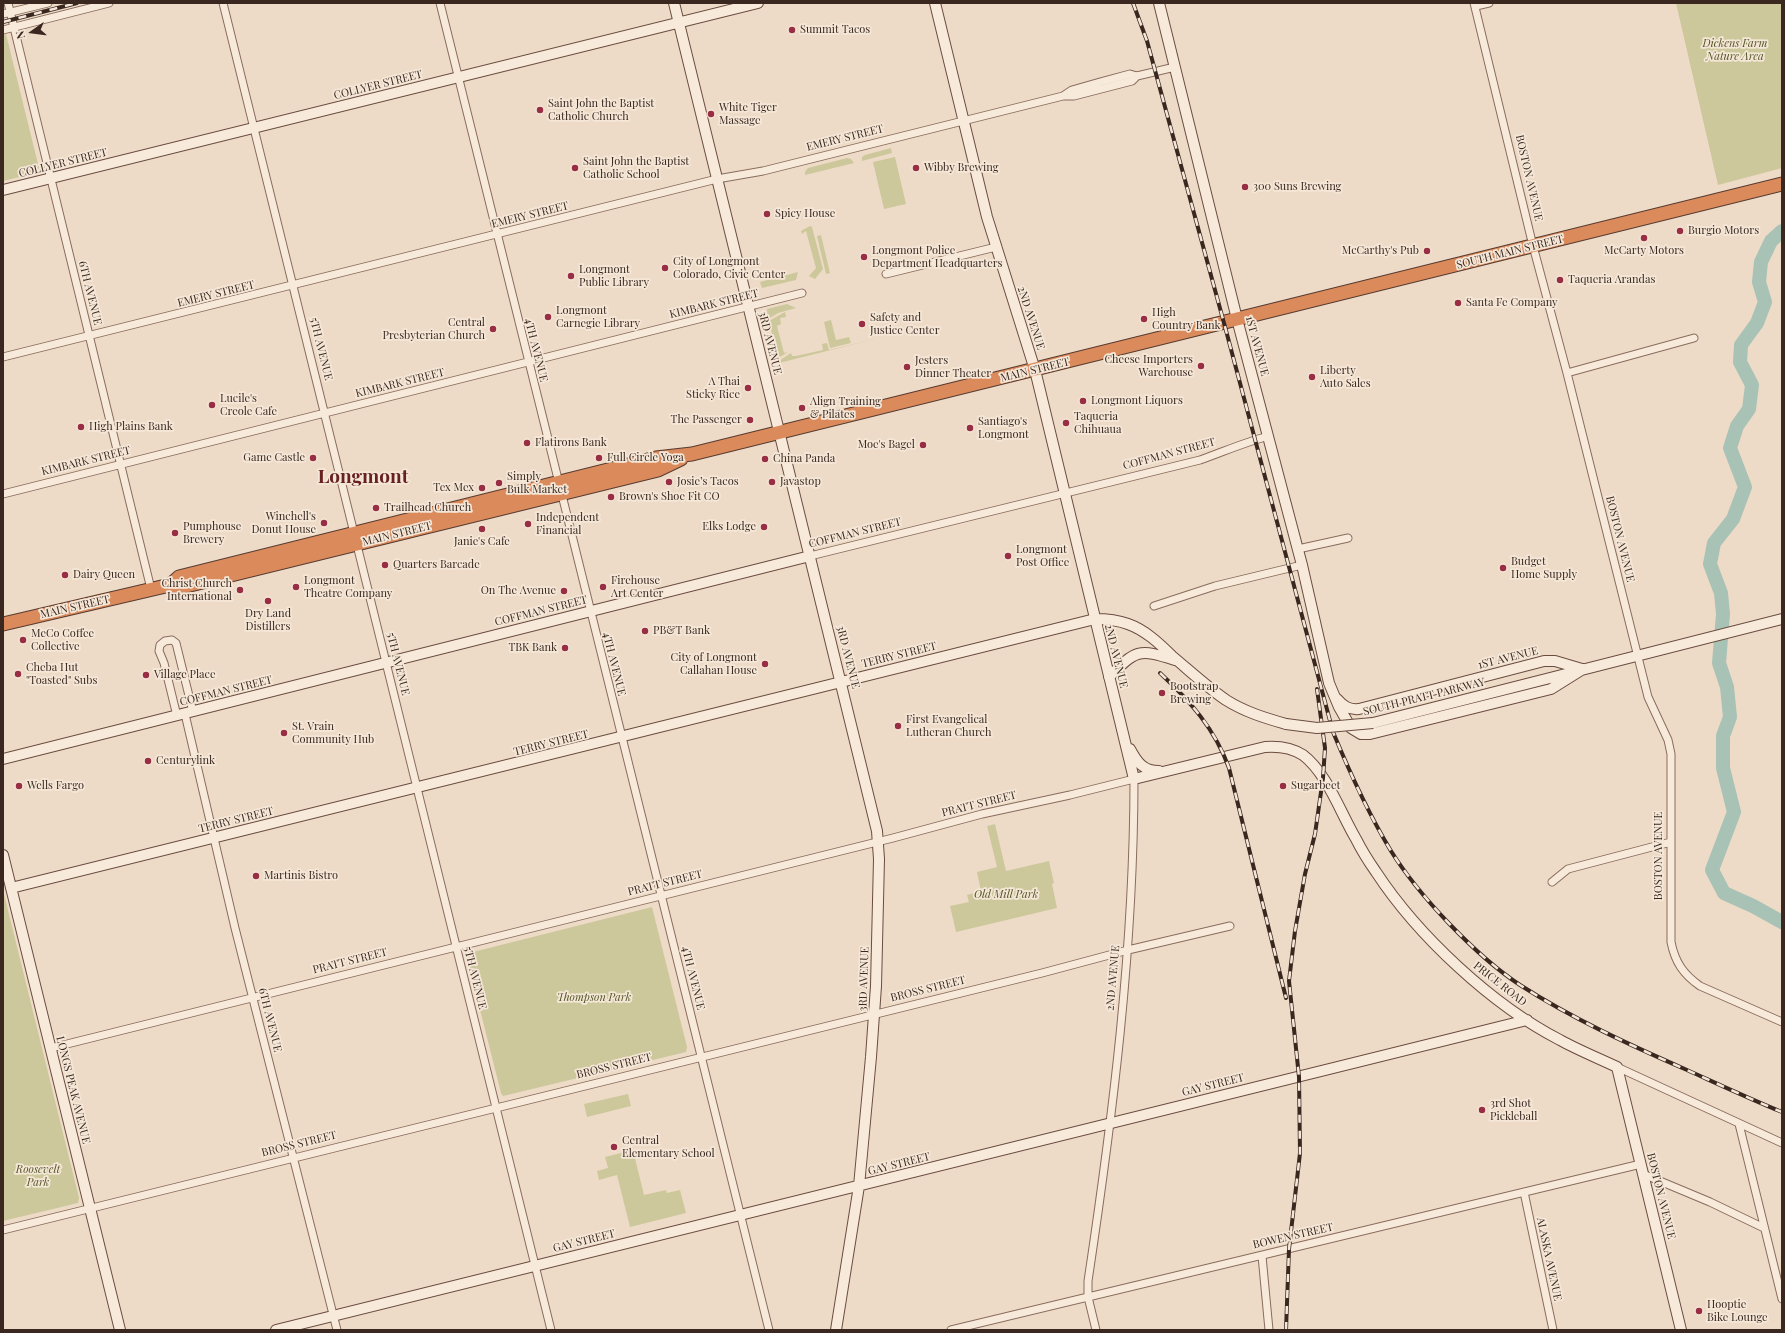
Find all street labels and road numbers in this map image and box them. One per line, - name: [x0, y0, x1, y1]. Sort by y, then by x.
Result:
- street label: COLLYER STREET: [332, 68, 424, 102]
- street label: EMERY STREET: [805, 122, 885, 154]
- street label: BOSTON AVENUE: [1513, 133, 1545, 223]
- street label: COLLYER STREET: [17, 146, 109, 180]
- street label: EMERY STREET: [490, 199, 570, 231]
- street label: SOUTH MAIN STREET: [1455, 232, 1565, 272]
- street label: 6TH AVENUE: [76, 260, 104, 326]
- street label: EMERY STREET: [176, 278, 256, 310]
- street label: 2ND AVENUE: [1015, 285, 1047, 351]
- street label: KIMBARK STREET: [668, 287, 760, 321]
- street label: 3RD AVENUE: [756, 310, 784, 376]
- street label: 1ST AVENUE: [1243, 315, 1271, 377]
- street label: 5TH AVENUE: [307, 316, 335, 382]
- street label: 4TH AVENUE: [522, 317, 550, 383]
- street label: MAIN STREET: [999, 355, 1071, 385]
- street label: KIMBARK STREET: [354, 366, 446, 400]
- street label: COFFMAN STREET: [1121, 435, 1217, 473]
- street label: KIMBARK STREET: [40, 444, 132, 478]
- street label: BOSTON AVENUE: [1603, 495, 1637, 583]
- street label: COFFMAN STREET: [807, 515, 903, 551]
- street label: MAIN STREET: [361, 519, 433, 549]
- street label: MAIN STREET: [39, 593, 111, 621]
- street label: COFFMAN STREET: [493, 593, 589, 629]
- street label: 2ND AVENUE: [1102, 623, 1130, 689]
- street label: 3RD AVENUE: [834, 624, 862, 690]
- street label: 5TH AVENUE: [384, 631, 412, 697]
- street label: 4TH AVENUE: [600, 631, 628, 697]
- street label: TERRY STREET: [860, 639, 938, 671]
- street label: 1ST AVENUE: [1477, 644, 1539, 672]
- street label: COFFMAN STREET: [178, 673, 274, 709]
- street label: SOUTH PRATT PARKWAY: [1362, 675, 1486, 719]
- street label: TERRY STREET: [512, 727, 590, 759]
- street label: PRATT STREET: [940, 788, 1018, 820]
- street label: TERRY STREET: [197, 804, 275, 836]
- street label: BOSTON AVENUE: [1652, 812, 1666, 900]
- street label: PRATT STREET: [626, 867, 704, 899]
- street label: PRATT STREET: [311, 945, 389, 977]
- street label: 5TH AVENUE: [461, 945, 489, 1011]
- street label: 4TH AVENUE: [679, 945, 707, 1011]
- street label: 2ND AVENUE: [1104, 945, 1122, 1011]
- street label: 3RD AVENUE: [856, 946, 872, 1012]
- street label: PRICE ROAD: [1471, 959, 1529, 1009]
- street label: BROSS STREET: [889, 973, 967, 1005]
- street label: 6TH AVENUE: [256, 987, 284, 1053]
- street label: LONGS PEAK AVENUE: [53, 1035, 93, 1145]
- street label: BROSS STREET: [575, 1050, 653, 1082]
- street label: GAY STREET: [1181, 1071, 1245, 1099]
- street label: BROSS STREET: [260, 1128, 338, 1160]
- street label: GAY STREET: [867, 1150, 931, 1178]
- street label: BOSTON AVENUE: [1644, 1152, 1678, 1240]
- street label: ALASKA AVENUE: [1534, 1216, 1564, 1302]
- street label: BOWEN STREET: [1251, 1220, 1335, 1252]
- street label: GAY STREET: [552, 1227, 616, 1255]

